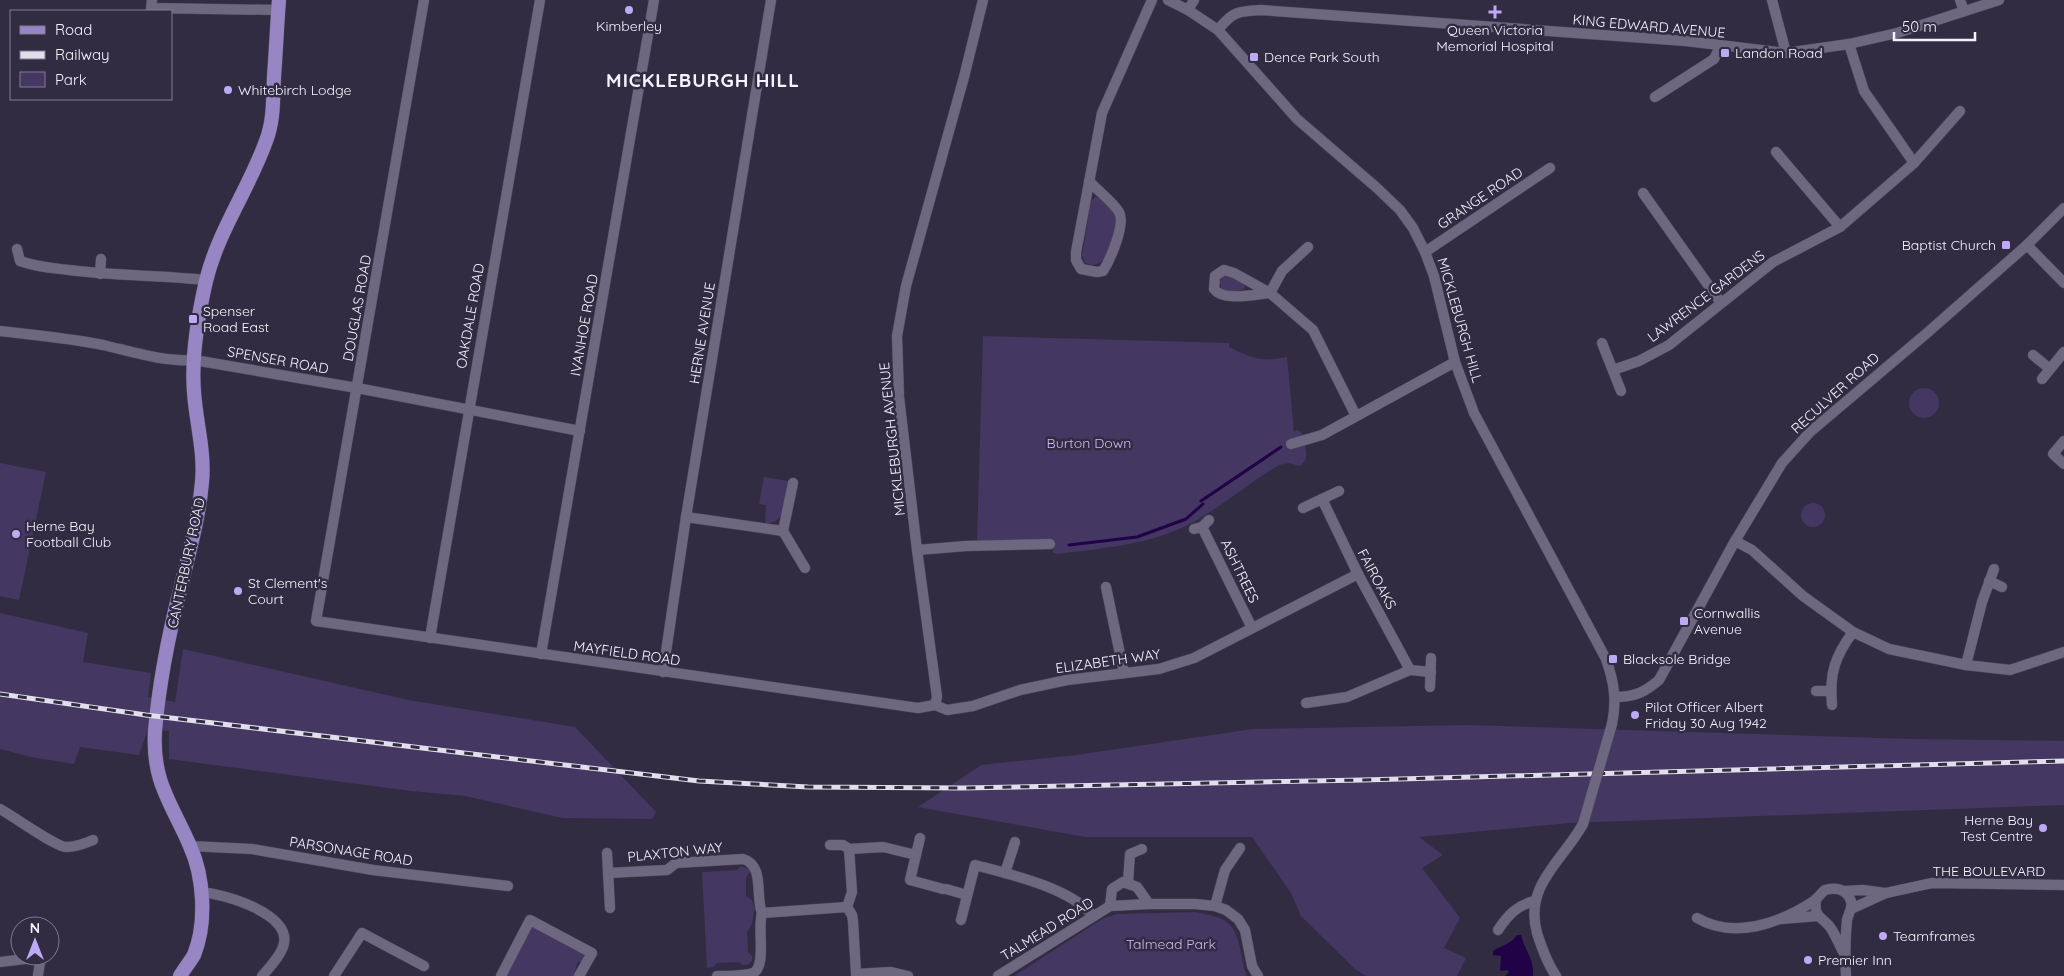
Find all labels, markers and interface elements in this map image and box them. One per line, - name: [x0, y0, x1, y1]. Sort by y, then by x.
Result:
- marker: Kimberley: [623, 4, 635, 16]
- marker: Queen Victoria Memorial Hospital: [1488, 5, 1502, 19]
- legend: [10, 10, 172, 100]
- street label: KING EDWARD AVENUE: [1572, 10, 1726, 42]
- scale bar: [1894, 10, 1975, 42]
- place label: Kimberley: [596, 17, 662, 35]
- text: 50 m: [1902, 17, 1937, 36]
- text: Road: [55, 20, 92, 39]
- place label: Queen Victoria Memorial Hospital: [1436, 21, 1554, 55]
- place label: Landon Road: [1735, 44, 1823, 62]
- text: Railway: [55, 45, 110, 64]
- marker: Landon Road: [1719, 47, 1731, 59]
- place label: Dence Park South: [1264, 48, 1380, 66]
- marker: Dence Park South: [1248, 51, 1260, 63]
- district label: MICKLEBURGH HILL: [606, 68, 800, 92]
- text: Park: [55, 70, 87, 89]
- place label: Whitebirch Lodge: [238, 81, 351, 99]
- marker: Whitebirch Lodge: [222, 84, 234, 96]
- street label: GRANGE ROAD: [1434, 163, 1526, 233]
- place label: Baptist Church: [1902, 236, 1996, 254]
- marker: Baptist Church: [2000, 239, 2012, 251]
- street label: LAWRENCE GARDENS: [1644, 246, 1768, 346]
- street label: DOUGLAS ROAD: [339, 253, 375, 363]
- street label: MICKLEBURGH HILL: [1433, 255, 1487, 385]
- street label: OAKDALE ROAD: [452, 262, 488, 370]
- street label: IVANHOE ROAD: [566, 273, 602, 377]
- street label: HERNE AVENUE: [685, 281, 719, 385]
- place label: Spenser Road East: [203, 302, 270, 336]
- marker: Spenser Road East: [187, 313, 199, 325]
- street label: SPENSER ROAD: [226, 342, 330, 378]
- street label: RECULVER ROAD: [1787, 349, 1883, 437]
- street label: MICKLEBURGH AVENUE: [875, 361, 909, 517]
- park label: Burton Down: [1047, 434, 1131, 452]
- street label: CANTERBURY ROAD: [163, 496, 209, 630]
- place label: Herne Bay Football Club: [26, 517, 111, 551]
- marker: Herne Bay Football Club: [10, 528, 22, 540]
- street label: ASHTREES: [1217, 536, 1263, 606]
- street label: FAIROAKS: [1354, 546, 1401, 613]
- place label: St Clement's Court: [248, 574, 327, 608]
- marker: St Clement's Court: [232, 585, 244, 597]
- place label: Cornwallis Avenue: [1694, 604, 1760, 638]
- marker: Cornwallis Avenue: [1678, 615, 1690, 627]
- street label: MAYFIELD ROAD: [572, 637, 682, 669]
- street label: ELIZABETH WAY: [1054, 645, 1162, 677]
- place label: Blacksole Bridge: [1623, 650, 1731, 668]
- marker: Blacksole Bridge: [1607, 653, 1619, 665]
- place label: Pilot Officer Albert Friday 30 Aug 1942: [1645, 698, 1767, 732]
- marker: Pilot Officer Albert Friday 30 Aug 1942: [1629, 709, 1641, 721]
- place label: Herne Bay Test Centre: [1960, 811, 2033, 845]
- marker: Herne Bay Test Centre: [2037, 822, 2049, 834]
- street label: PARSONAGE ROAD: [288, 832, 414, 870]
- street label: PLAXTON WAY: [626, 838, 724, 866]
- street label: THE BOULEVARD: [1933, 862, 2045, 880]
- street label: TALMEAD ROAD: [997, 893, 1097, 965]
- north arrow: [10, 916, 60, 966]
- text: N: [30, 919, 40, 937]
- place label: Teamframes: [1893, 927, 1975, 945]
- marker: Teamframes: [1877, 930, 1889, 942]
- park label: Talmead Park: [1126, 935, 1216, 953]
- place label: Premier Inn: [1818, 951, 1892, 969]
- marker: Premier Inn: [1802, 954, 1814, 966]

